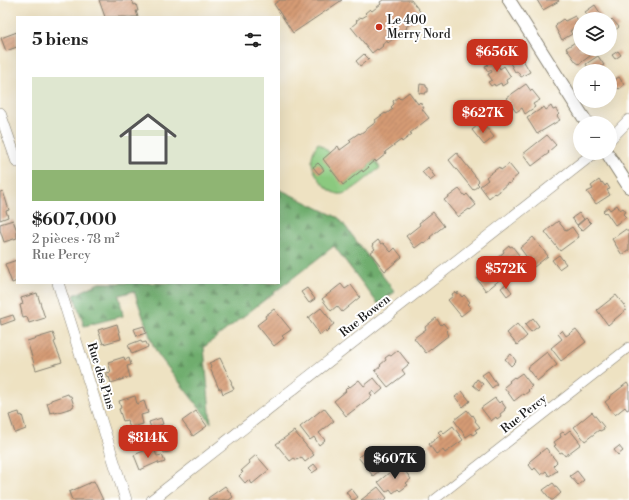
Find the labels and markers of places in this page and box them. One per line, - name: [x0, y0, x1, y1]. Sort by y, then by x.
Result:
- place label: Le 400 Merry Nord: [387, 13, 451, 42]
- marker: Le 400 Merry Nord: [374, 22, 384, 32]
- pin: $656K: [469, 39, 525, 73]
- pin: $627K: [455, 100, 511, 134]
- pin: $572K: [478, 256, 534, 290]
- pin: $814K: [120, 425, 176, 459]
- pin: $607K: [367, 446, 423, 480]

